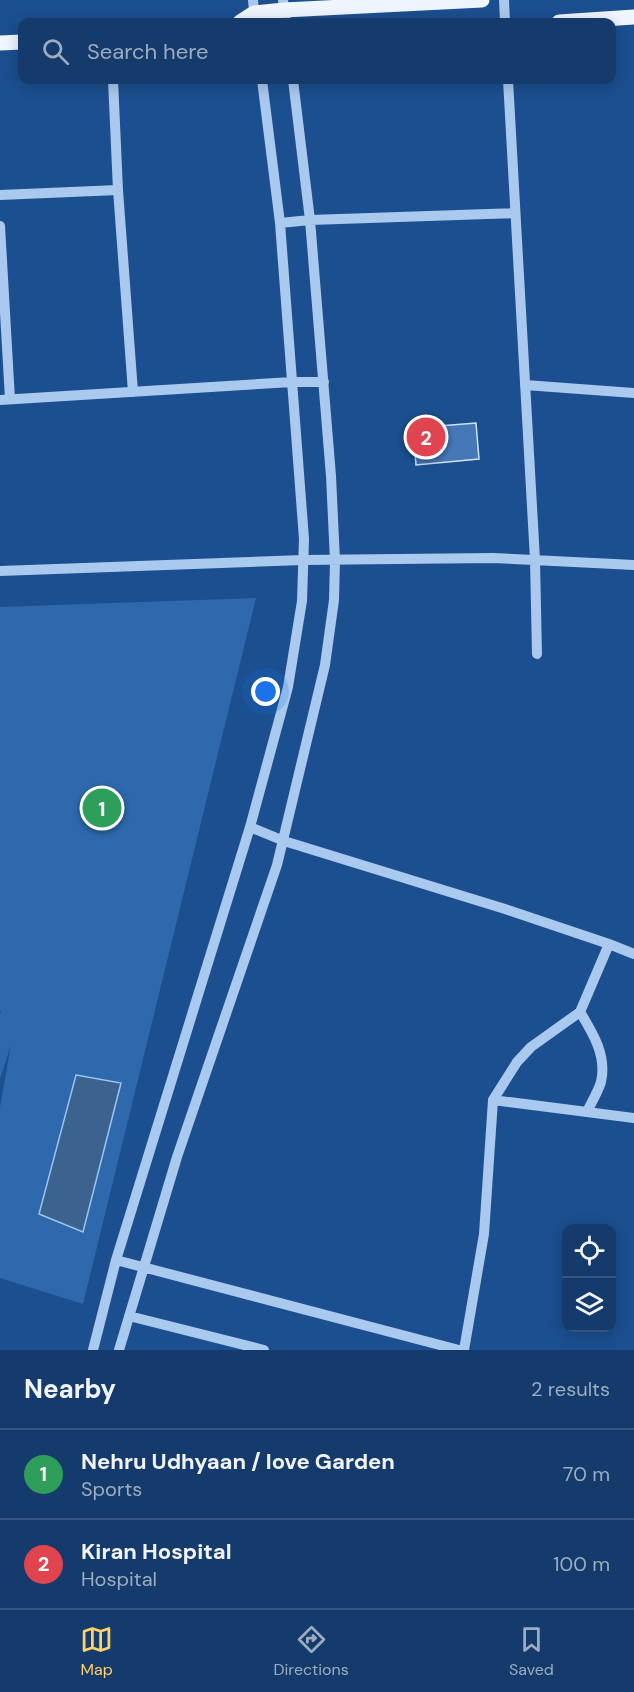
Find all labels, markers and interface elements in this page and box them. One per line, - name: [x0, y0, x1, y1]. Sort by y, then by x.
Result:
- search box: [18, 18, 616, 84]
- icon: search: [39, 35, 72, 68]
- text: Search here: [87, 37, 208, 66]
- pin: 2: [406, 414, 446, 460]
- your location: [251, 677, 280, 706]
- pin: 1: [82, 786, 122, 830]
- map controls: [562, 1224, 616, 1332]
- button: locate: [562, 1224, 616, 1278]
- button: layers: [562, 1278, 616, 1332]
- text: Nearby: [24, 1372, 116, 1406]
- text: 2 results: [531, 1376, 610, 1402]
- text: Nehru Udhyaan / love Garden: [81, 1447, 395, 1476]
- text: 1: [40, 1461, 47, 1487]
- text: 70 m: [563, 1461, 610, 1487]
- text: Sports: [81, 1476, 142, 1502]
- text: Kiran Hospital: [81, 1537, 232, 1566]
- text: 2: [38, 1551, 49, 1577]
- text: 100 m: [553, 1551, 610, 1577]
- text: Hospital: [81, 1566, 157, 1592]
- tab: Map: [80, 1623, 113, 1680]
- tab: Directions: [273, 1623, 349, 1680]
- tab: Saved: [509, 1623, 554, 1680]

